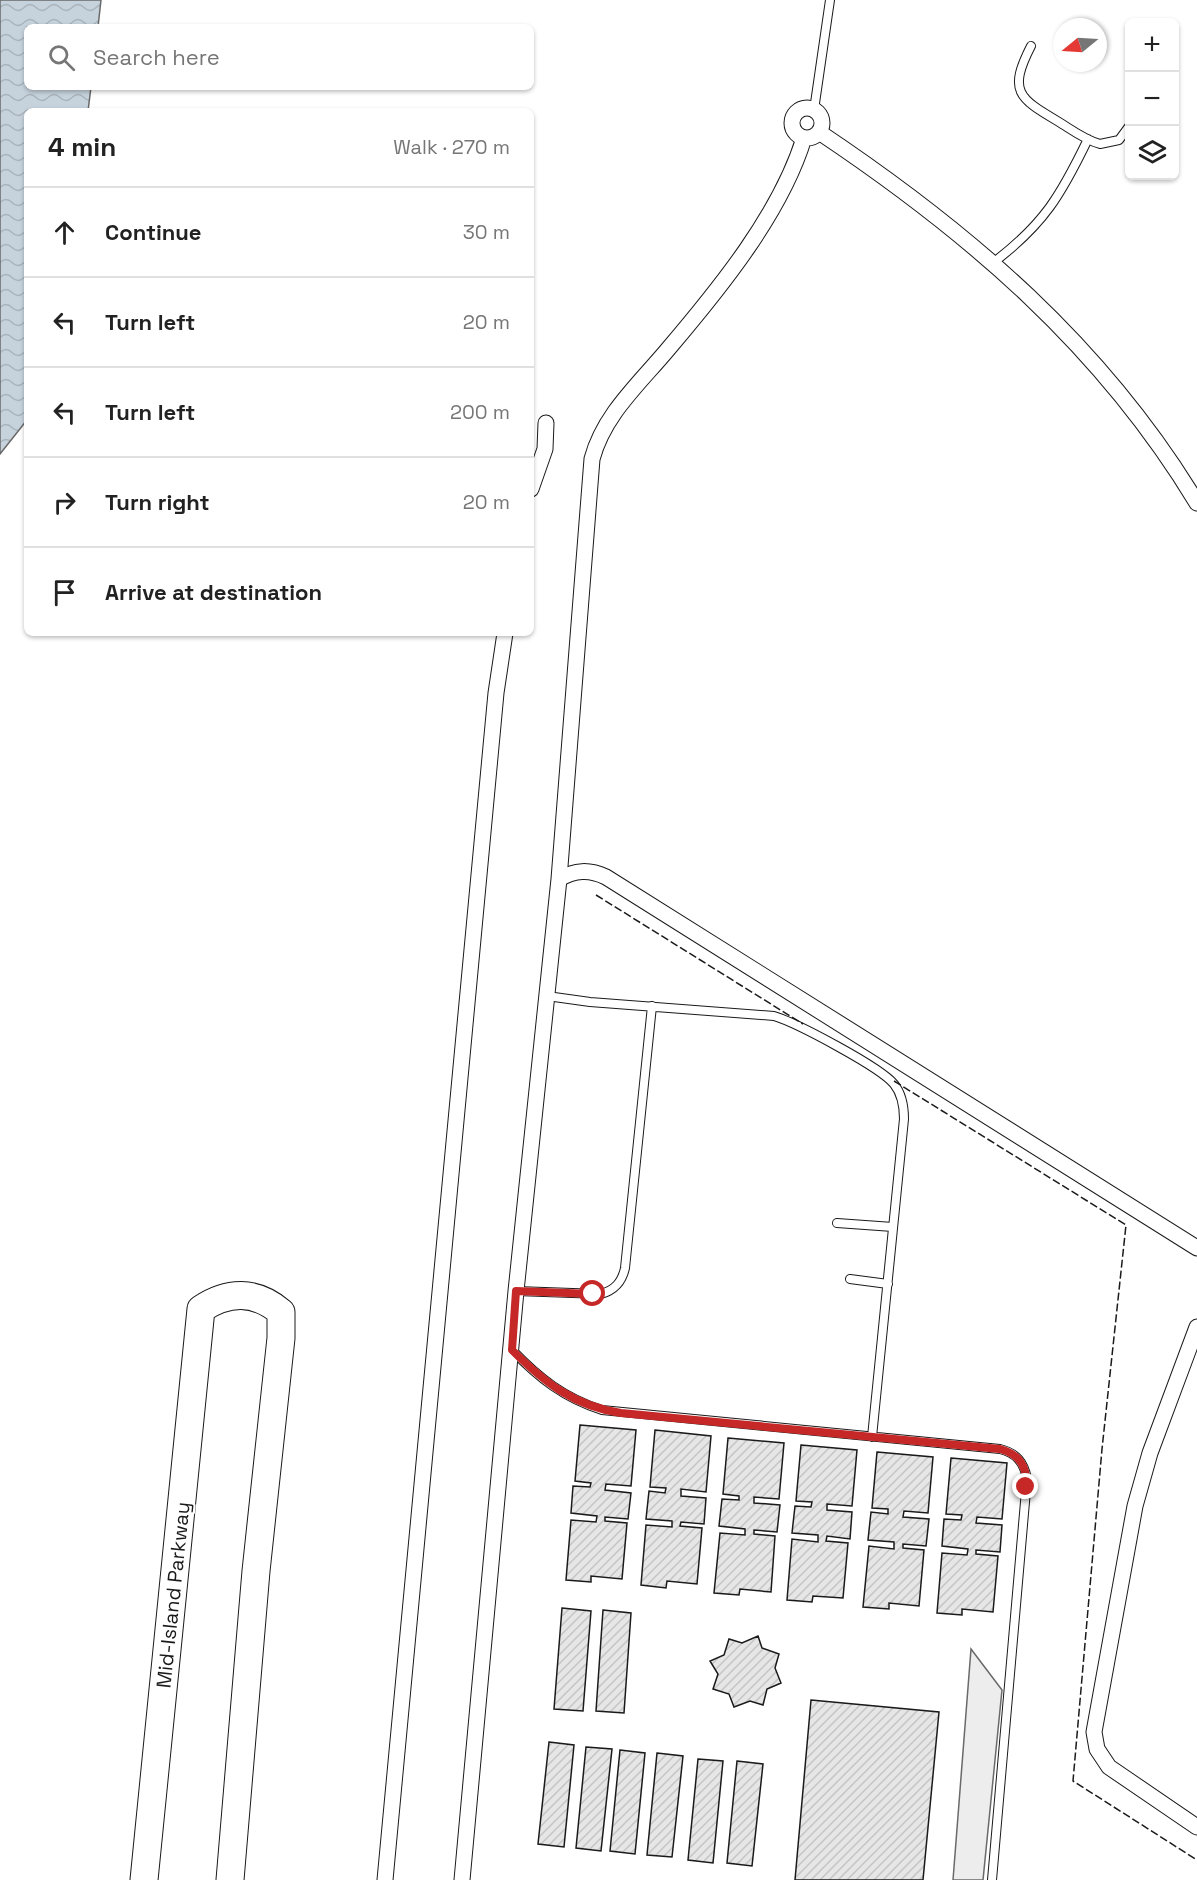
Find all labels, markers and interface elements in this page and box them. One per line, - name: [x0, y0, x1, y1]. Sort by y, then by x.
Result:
- north arrow: [1053, 18, 1107, 72]
- map controls: [1125, 18, 1179, 180]
- button: +: [1125, 18, 1179, 72]
- search box: [24, 24, 534, 90]
- icon: search: [45, 41, 78, 74]
- text: Search here: [93, 43, 220, 71]
- button: −: [1125, 72, 1179, 126]
- button: layers: [1125, 126, 1179, 180]
- text: 4 min: [48, 130, 116, 164]
- text: Walk · 270 m: [393, 134, 510, 160]
- icon: ahead: [48, 216, 81, 249]
- text: Continue: [105, 218, 201, 246]
- text: 30 m: [463, 219, 510, 245]
- icon: left: [48, 306, 81, 339]
- text: Turn left: [105, 308, 195, 336]
- text: 20 m: [463, 309, 510, 335]
- icon: left: [48, 396, 81, 429]
- text: Turn left: [105, 398, 195, 426]
- text: 200 m: [450, 399, 510, 425]
- icon: right: [48, 486, 81, 519]
- text: Turn right: [105, 488, 210, 516]
- text: 20 m: [463, 489, 510, 515]
- icon: arrive: [48, 576, 81, 609]
- text: Arrive at destination: [105, 578, 322, 606]
- route start: [579, 1280, 605, 1306]
- route end: [1012, 1473, 1038, 1499]
- street label: Mid-Island Parkway: [150, 1501, 196, 1689]

